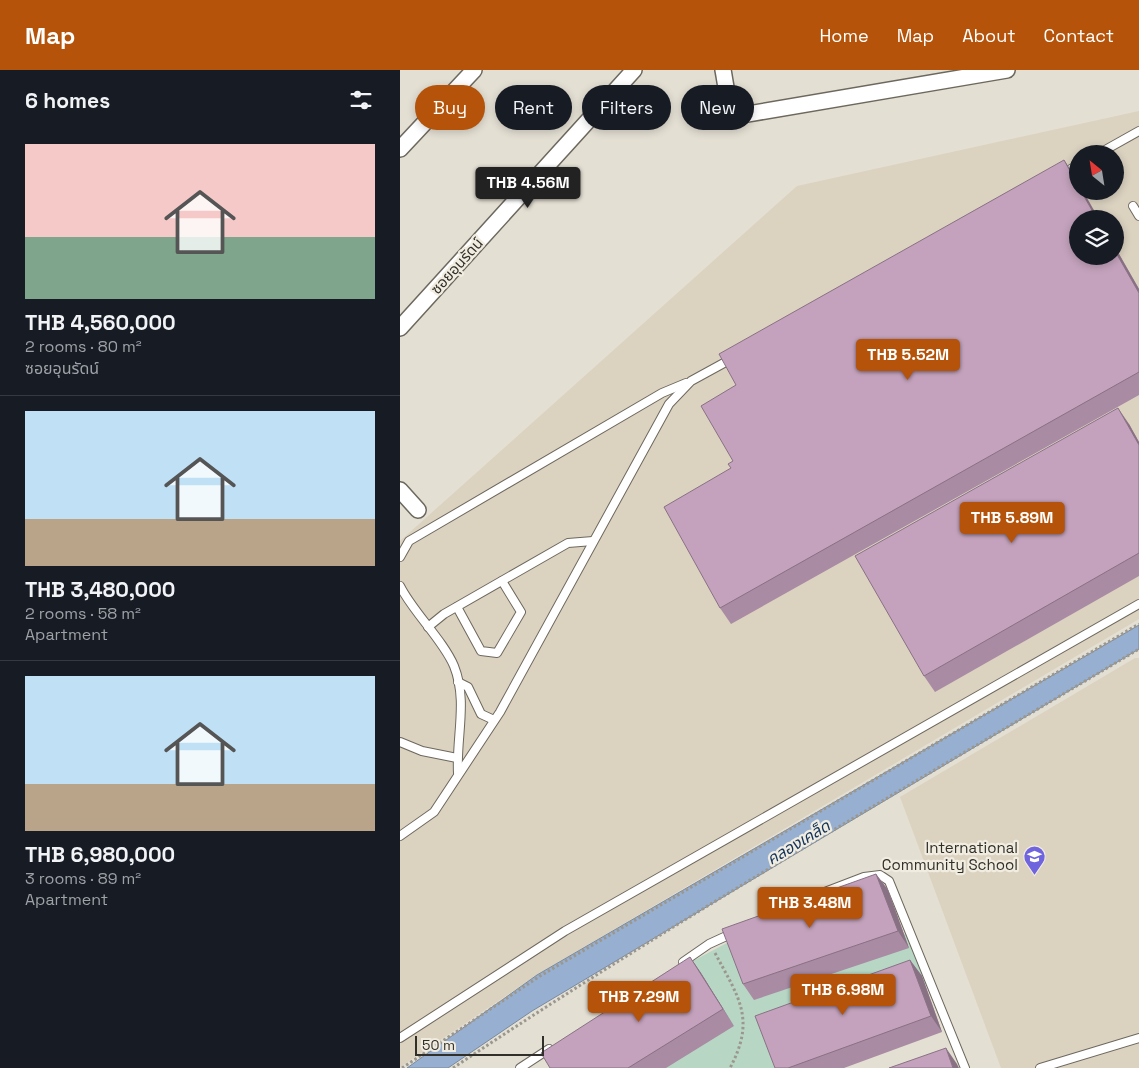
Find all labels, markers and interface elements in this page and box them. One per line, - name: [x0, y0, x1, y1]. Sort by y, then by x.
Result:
- text: Map: [25, 20, 75, 51]
- text: Home: [820, 24, 869, 47]
- text: Map: [897, 24, 934, 47]
- text: About: [962, 24, 1016, 47]
- text: Contact: [1044, 24, 1114, 47]
- chip: Buy: [415, 85, 485, 130]
- chip: Rent: [495, 85, 572, 130]
- chip: Filters: [582, 85, 671, 130]
- chip: New: [681, 85, 754, 130]
- icon: filters: [347, 86, 375, 114]
- text: 6 homes: [25, 87, 110, 114]
- north arrow: [1069, 145, 1124, 200]
- map controls: [1069, 145, 1124, 265]
- pin: THB 4.56M: [471, 166, 585, 209]
- text: THB 4.56M: [486, 172, 570, 193]
- icon: home: [155, 177, 245, 267]
- button: layers: [1069, 210, 1124, 265]
- street label: ซอยอุนรัดน์: [426, 234, 487, 298]
- text: THB 4,560,000: [25, 309, 176, 336]
- text: 2 rooms · 80 m²: [25, 336, 142, 357]
- pin: THB 5.52M: [851, 338, 965, 381]
- text: THB 5.52M: [867, 344, 949, 365]
- text: ซอยอุนรัดน์: [25, 358, 99, 379]
- icon: home: [155, 444, 245, 534]
- pin: THB 5.89M: [955, 502, 1069, 544]
- text: THB 5.89M: [971, 507, 1053, 528]
- text: THB 3,480,000: [25, 576, 175, 603]
- text: 2 rooms · 58 m²: [25, 603, 141, 624]
- text: Apartment: [25, 624, 108, 645]
- icon: home: [155, 709, 245, 799]
- water label: คลองเคล็ด: [763, 815, 835, 869]
- place label: International Community School: [882, 838, 1018, 874]
- text: THB 6,980,000: [25, 841, 175, 868]
- school or university icon: International Community School: [1022, 845, 1046, 876]
- text: 3 rooms · 89 m²: [25, 868, 141, 889]
- pin: THB 3.48M: [753, 886, 867, 929]
- text: Apartment: [25, 889, 108, 910]
- text: THB 3.48M: [769, 892, 851, 913]
- pin: THB 6.98M: [786, 974, 900, 1016]
- text: THB 6.98M: [802, 979, 884, 1000]
- pin: THB 7.29M: [582, 980, 696, 1023]
- text: THB 7.29M: [599, 986, 679, 1007]
- scale bar: [415, 1033, 544, 1056]
- text: 50 m: [422, 1036, 455, 1054]

